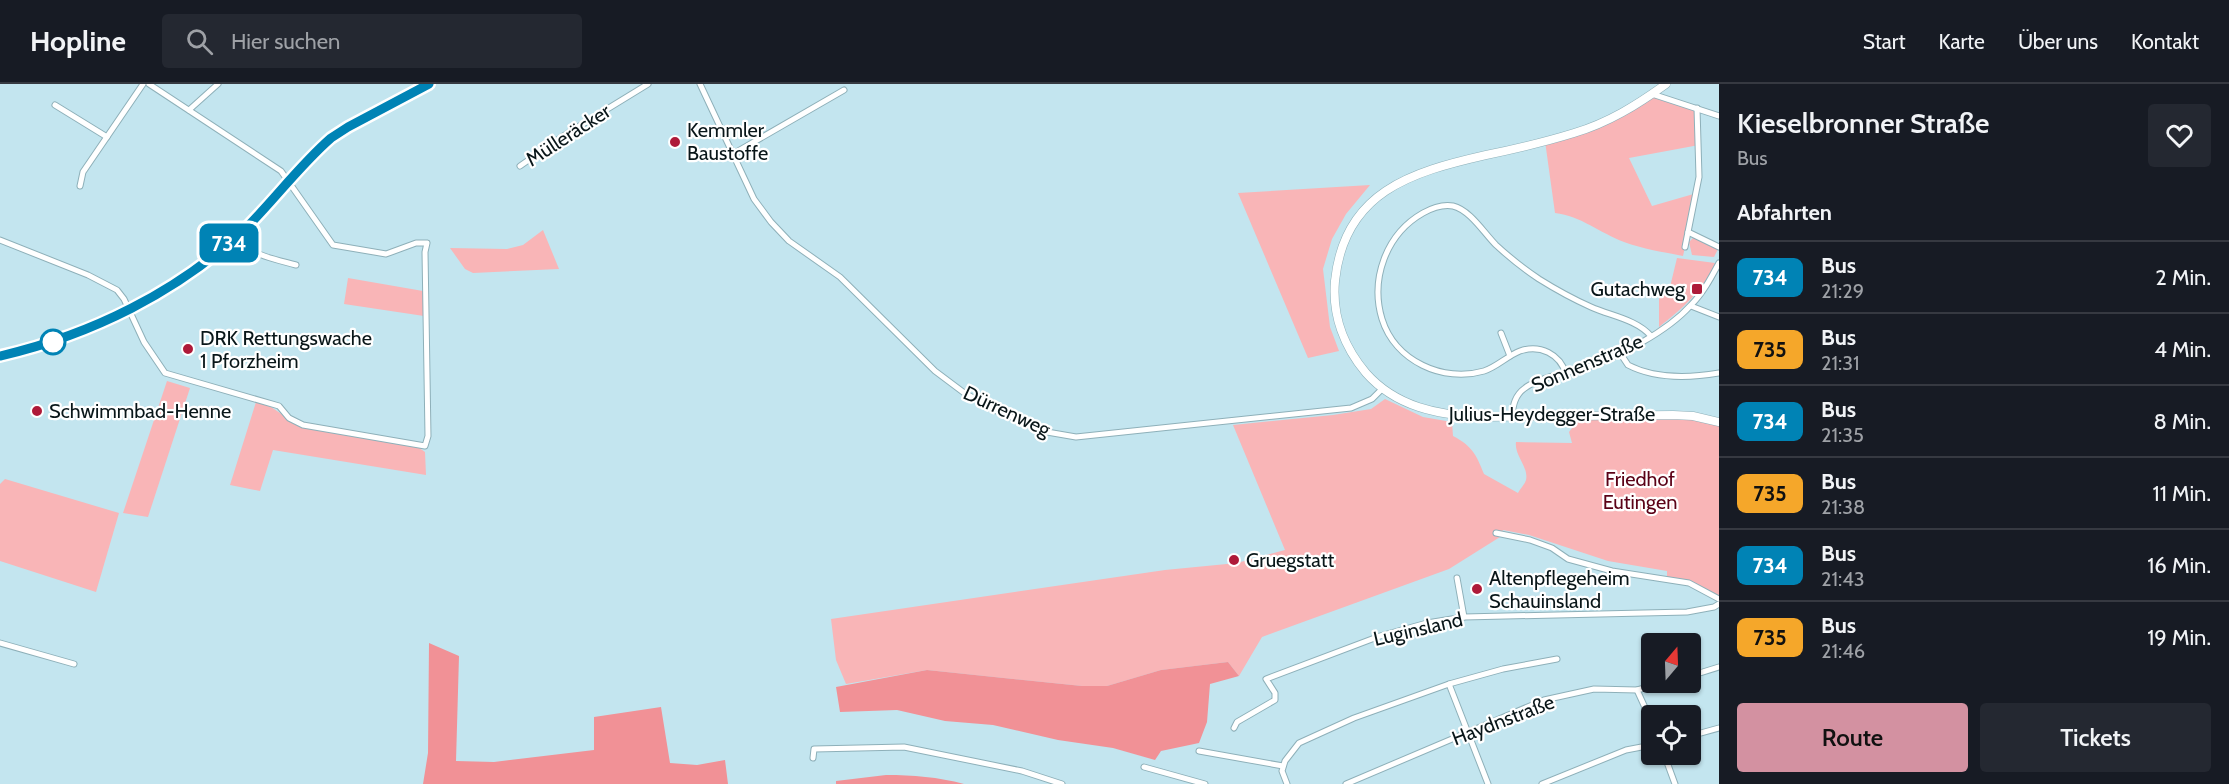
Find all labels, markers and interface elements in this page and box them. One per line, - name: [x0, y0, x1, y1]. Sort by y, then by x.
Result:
- search box: [162, 14, 582, 68]
- text: Hopline: [30, 24, 126, 58]
- icon: search: [183, 25, 216, 58]
- text: Hier suchen: [231, 28, 340, 55]
- text: Start: [1863, 29, 1906, 54]
- text: Karte: [1939, 29, 1985, 54]
- text: Über uns: [2018, 29, 2098, 54]
- text: Kontakt: [2131, 29, 2199, 54]
- street label: Mülleräcker: [521, 98, 615, 171]
- button: heart: [2148, 104, 2211, 167]
- text: Kieselbronner Straße: [1737, 106, 1989, 140]
- place label: Kemmler Baustoffe: [687, 118, 768, 165]
- marker: Kemmler Baustoffe: [668, 135, 682, 149]
- text: Bus: [1737, 146, 1768, 170]
- text: Abfahrten: [1737, 199, 1832, 226]
- line badge: 734: [194, 224, 264, 262]
- text: 734: [211, 231, 247, 256]
- text: Bus: [1821, 252, 1856, 279]
- text: 2 Min.: [2155, 264, 2211, 291]
- text: 734: [1752, 265, 1788, 290]
- place label: Gutachweg: [1591, 277, 1686, 301]
- text: 21:29: [1821, 279, 1864, 303]
- marker: Gutachweg: [1690, 282, 1704, 296]
- text: Bus: [1821, 324, 1856, 351]
- place label: DRK Rettungswache 1 Pforzheim: [200, 326, 372, 373]
- unlabelled marker: [40, 329, 66, 355]
- street label: Sonnenstraße: [1528, 329, 1646, 397]
- text: 4 Min.: [2154, 336, 2211, 363]
- text: 735: [1753, 337, 1787, 362]
- marker: DRK Rettungswache 1 Pforzheim: [181, 342, 195, 356]
- text: 21:31: [1821, 351, 1860, 375]
- street label: Dürrenweg: [960, 380, 1055, 442]
- text: Bus: [1821, 396, 1856, 423]
- place label: Schwimmbad-Henne: [49, 399, 231, 423]
- street label: Julius-Heydegger-Straße: [1448, 402, 1655, 426]
- marker: Schwimmbad-Henne: [30, 404, 44, 418]
- text: 8 Min.: [2154, 408, 2211, 435]
- text: 734: [1752, 409, 1788, 434]
- text: 21:35: [1821, 423, 1864, 447]
- park label: Friedhof Eutingen: [1603, 467, 1677, 514]
- text: Bus: [1821, 468, 1856, 495]
- text: 11 Min.: [2153, 480, 2211, 507]
- text: 735: [1753, 481, 1787, 506]
- text: 21:38: [1821, 495, 1865, 519]
- text: Bus: [1821, 540, 1856, 567]
- place label: Gruegstatt: [1246, 548, 1334, 572]
- text: 16 Min.: [2147, 552, 2211, 579]
- marker: Gruegstatt: [1227, 553, 1241, 567]
- text: 734: [1752, 553, 1788, 578]
- place label: Altenpflegeheim Schauinsland: [1489, 566, 1629, 613]
- text: 21:43: [1821, 567, 1865, 591]
- marker: Altenpflegeheim Schauinsland: [1470, 582, 1484, 596]
- street label: Luginsland: [1371, 607, 1465, 651]
- text: Bus: [1821, 612, 1856, 639]
- text: 19 Min.: [2147, 624, 2211, 651]
- text: 735: [1753, 625, 1787, 650]
- north arrow: [1641, 633, 1701, 693]
- map controls: [1641, 633, 1701, 765]
- text: 21:46: [1821, 639, 1865, 663]
- street label: Haydnstraße: [1448, 689, 1558, 751]
- button: Route: [1737, 703, 1968, 772]
- button: Tickets: [1980, 703, 2211, 772]
- button: locate: [1641, 705, 1701, 765]

